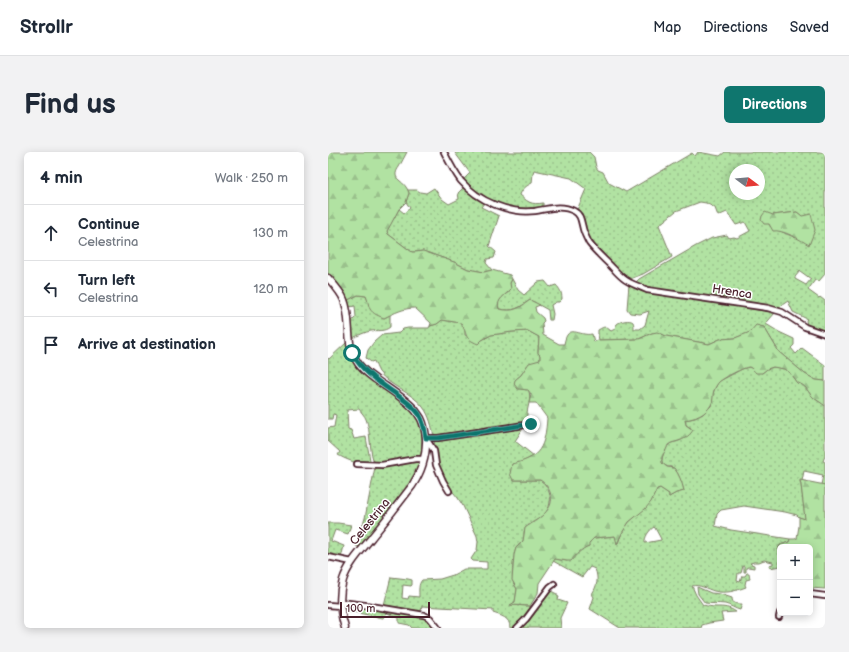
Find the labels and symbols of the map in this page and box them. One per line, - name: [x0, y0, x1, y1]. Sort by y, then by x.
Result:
- north arrow: [729, 164, 765, 200]
- street label: Hrenca: [711, 281, 753, 303]
- route start: [343, 344, 361, 362]
- route end: [522, 415, 540, 433]
- street label: Celestrina: [347, 495, 393, 548]
- scale bar: [340, 600, 430, 619]

